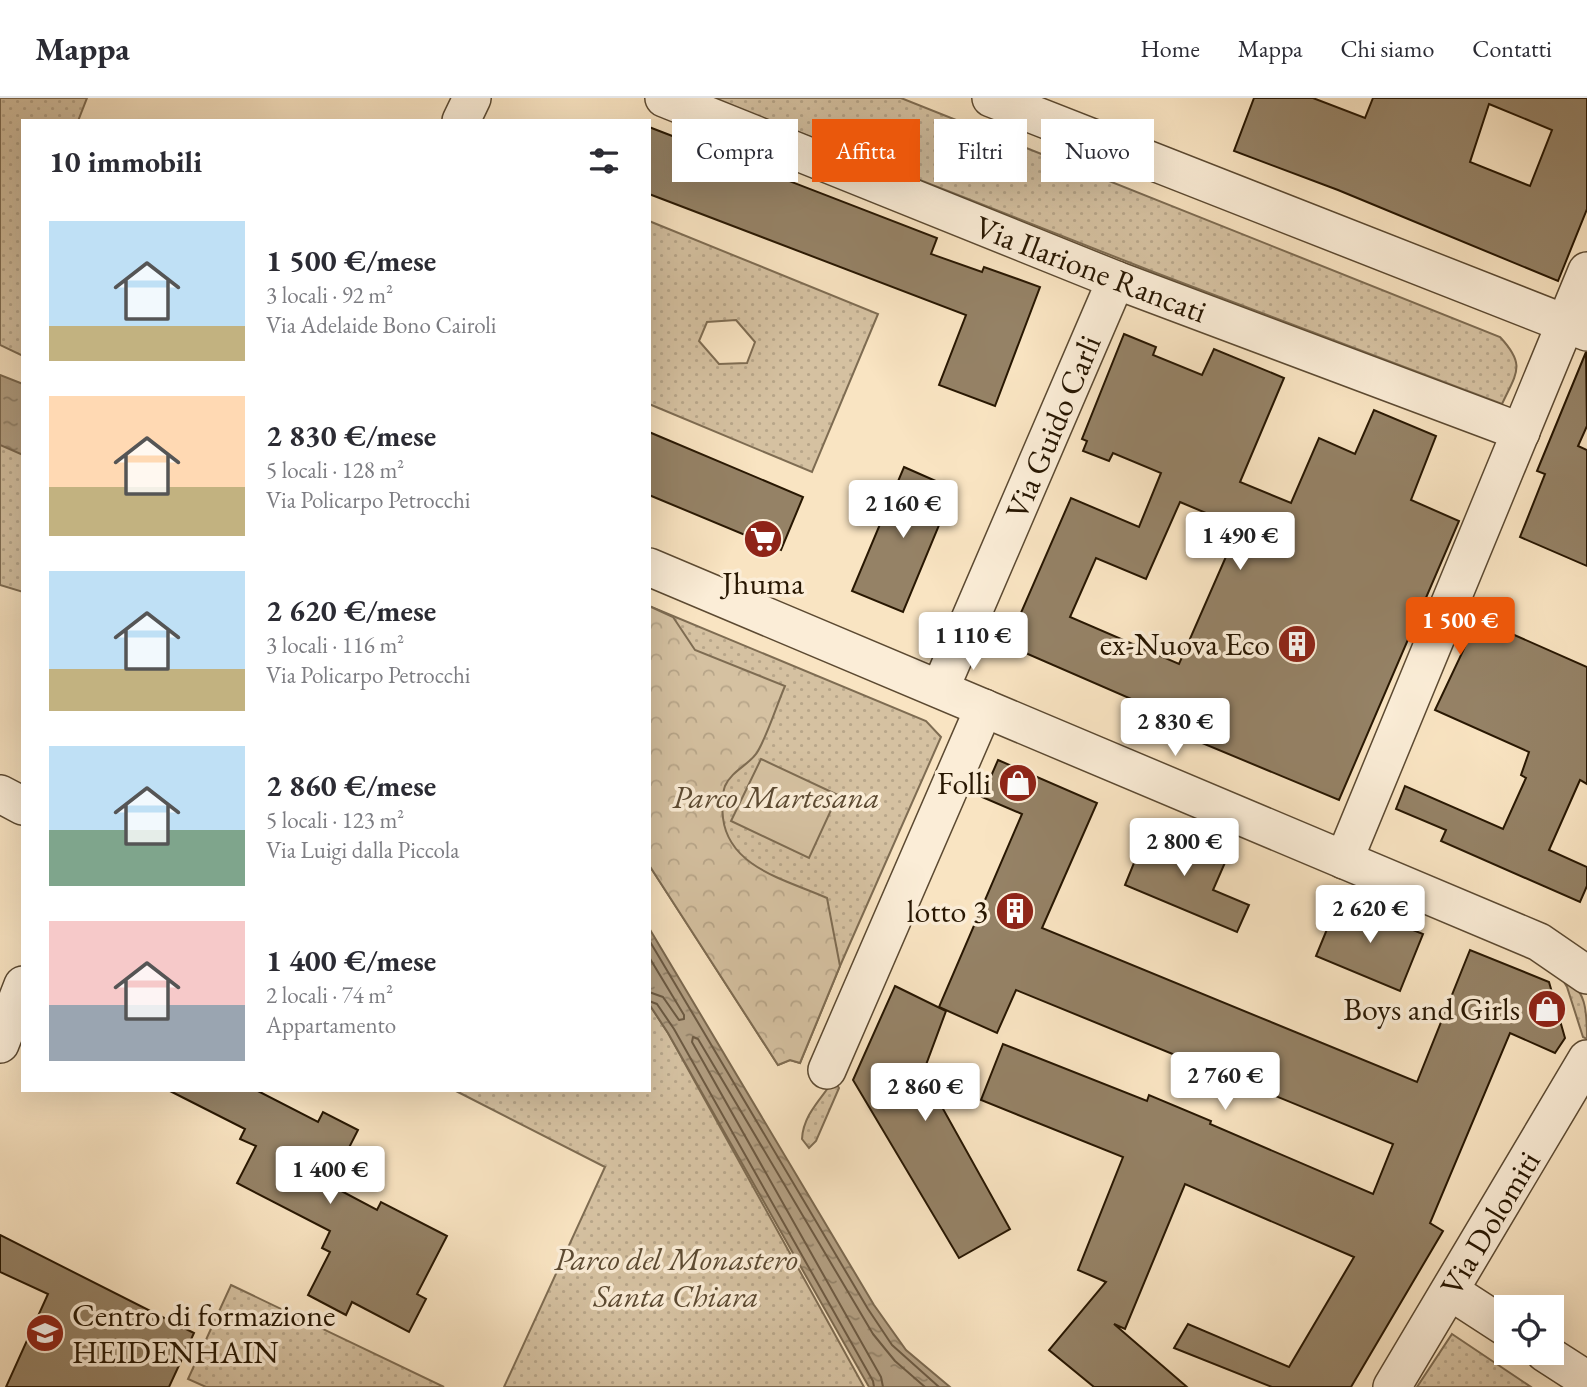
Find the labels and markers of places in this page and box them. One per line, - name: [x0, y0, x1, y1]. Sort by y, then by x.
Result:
- pin: 2 160 €: [838, 480, 968, 540]
- pin: 1 490 €: [1175, 512, 1305, 572]
- supermarket icon: Jhuma: [742, 518, 784, 560]
- place label: Jhuma: [719, 562, 804, 604]
- pin: 1 500 €: [1395, 598, 1525, 657]
- pin: 1 110 €: [908, 612, 1038, 672]
- place label: ex-Nuova Eco: [1100, 623, 1270, 665]
- building icon: ex-Nuova Eco: [1276, 623, 1318, 665]
- pin: 2 830 €: [1110, 698, 1240, 758]
- place label: Folli: [937, 762, 991, 804]
- shop icon: Folli: [997, 762, 1039, 804]
- pin: 2 800 €: [1119, 818, 1249, 878]
- pin: 2 620 €: [1305, 886, 1435, 945]
- place label: lotto 3: [907, 890, 988, 932]
- building icon: lotto 3: [994, 890, 1036, 932]
- place label: Boys and Girls: [1343, 988, 1520, 1030]
- shop icon: Boys and Girls: [1526, 988, 1568, 1030]
- pin: 2 760 €: [1160, 1052, 1290, 1112]
- pin: 2 860 €: [860, 1063, 990, 1123]
- pin: 1 400 €: [265, 1146, 395, 1206]
- place label: Centro di formazione HEIDENHAIN: [72, 1294, 336, 1373]
- school or university icon: Centro di formazione HEIDENHAIN: [24, 1312, 66, 1354]

